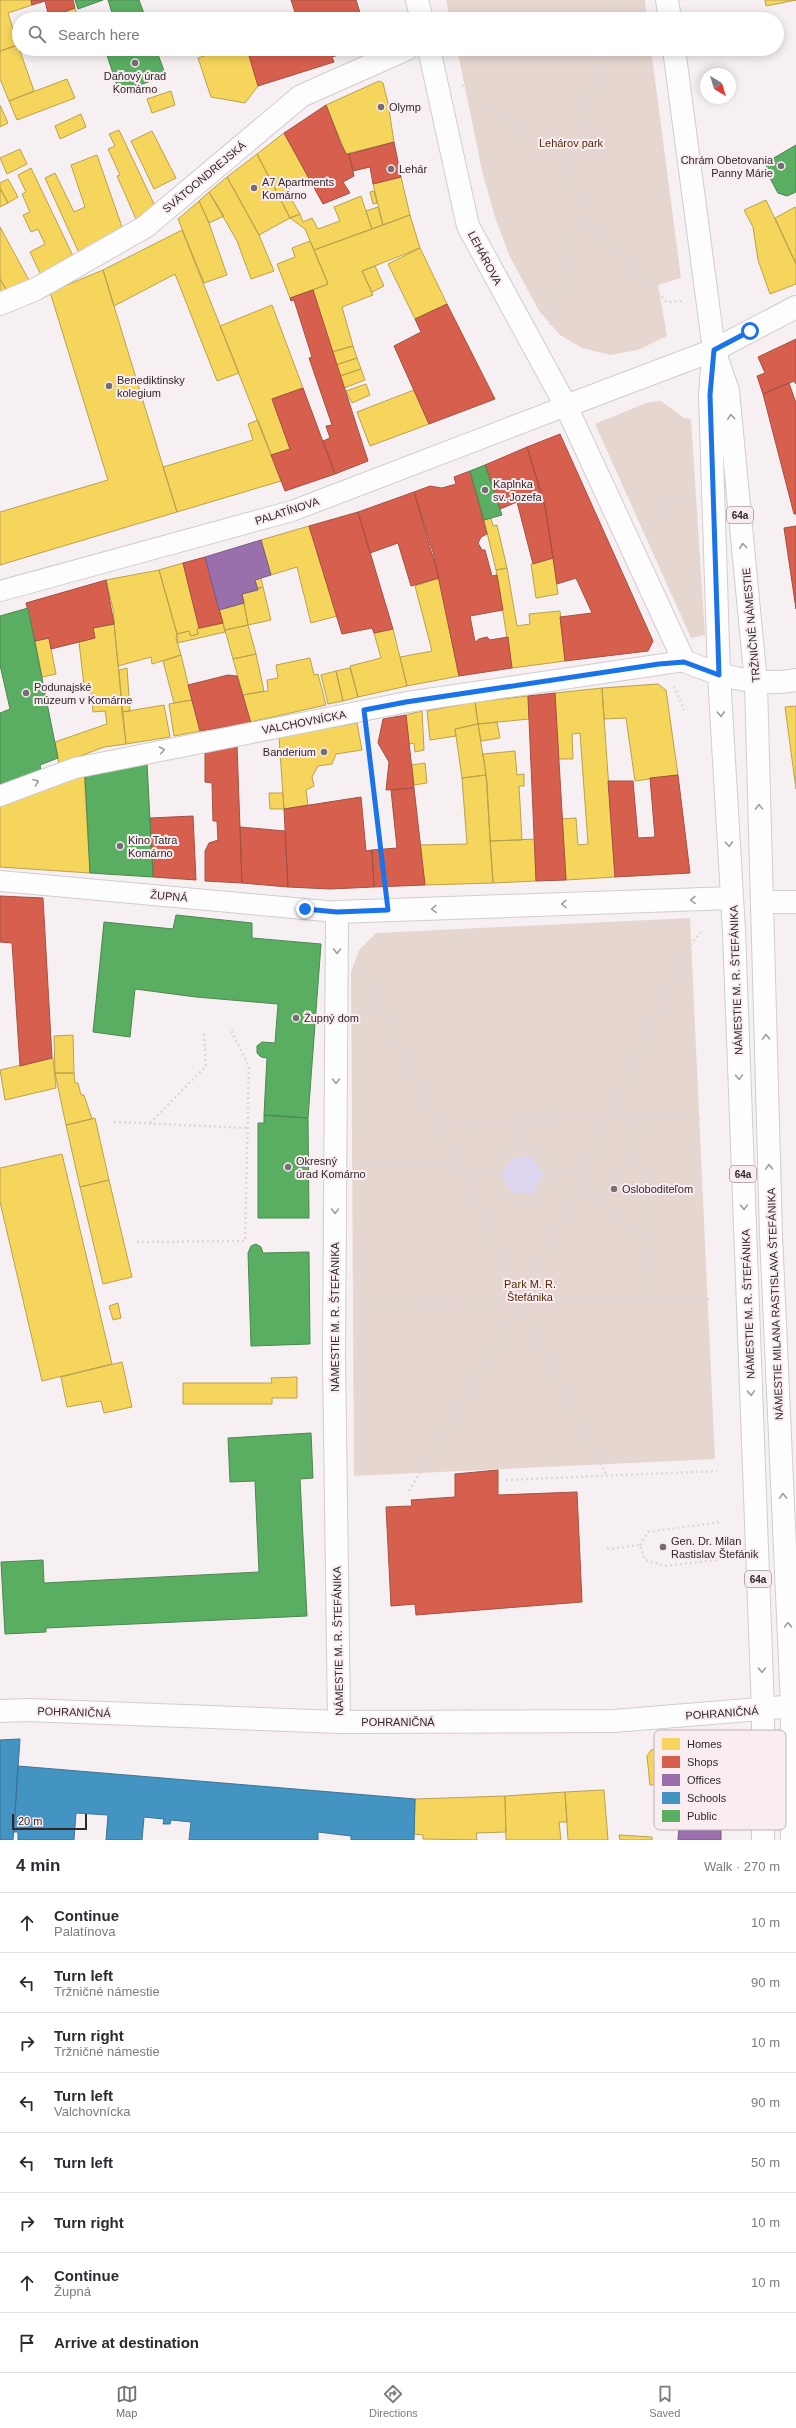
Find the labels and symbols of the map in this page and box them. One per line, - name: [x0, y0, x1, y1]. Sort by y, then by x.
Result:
- marker: Daňový úrad Komárno: [130, 58, 140, 68]
- north arrow: [700, 68, 736, 104]
- place label: Daňový úrad Komárno: [104, 70, 166, 95]
- place label: Olymp: [389, 101, 421, 113]
- marker: Olymp: [376, 102, 386, 112]
- park label: Lehárov park: [539, 137, 604, 149]
- street label: SVÄTOONDREJSKÁ: [160, 138, 248, 215]
- place label: Chrám Obetovania Panny Márie: [681, 154, 774, 179]
- marker: Chrám Obetovania Panny Márie: [776, 161, 786, 171]
- place label: Lehár: [399, 163, 427, 175]
- marker: Lehár: [386, 164, 396, 174]
- place label: A7 Apartments Komárno: [262, 176, 335, 201]
- marker: A7 Apartments Komárno: [249, 183, 259, 193]
- street label: LEHÁROVA: [466, 229, 504, 287]
- route start: [741, 322, 759, 340]
- place label: Benediktinsky kolegium: [117, 374, 185, 399]
- marker: Benediktinsky kolegium: [104, 381, 114, 391]
- one-way arrow: [726, 414, 735, 420]
- place label: Kaplnka sv. Jozefa: [493, 478, 543, 503]
- marker: Kaplnka sv. Jozefa: [480, 485, 490, 495]
- street label: PALATÍNOVA: [253, 495, 321, 527]
- road number: 64a: [727, 507, 753, 523]
- one-way arrow: [739, 543, 748, 549]
- street label: TRŽNIČNÉ NÁMESTIE: [740, 567, 762, 683]
- place label: Podunajské múzeum v Komárne: [34, 681, 132, 706]
- marker: Podunajské múzeum v Komárne: [21, 688, 31, 698]
- street label: VALCHOVNÍCKA: [261, 708, 348, 736]
- one-way arrow: [717, 711, 726, 717]
- place label: Banderium: [263, 746, 316, 758]
- one-way arrow: [159, 747, 165, 755]
- marker: Banderium: [319, 747, 329, 757]
- one-way arrow: [33, 779, 40, 787]
- one-way arrow: [755, 804, 763, 810]
- place label: Kino Tatra Komárno: [128, 834, 178, 859]
- marker: Kino Tatra Komárno: [115, 841, 125, 851]
- one-way arrow: [725, 841, 734, 847]
- street label: ŽUPNÁ: [150, 888, 189, 904]
- one-way arrow: [690, 896, 696, 904]
- route end: [296, 900, 314, 918]
- one-way arrow: [561, 900, 567, 909]
- street label: NÁMESTIE M. R. ŠTEFÁNIKA: [727, 904, 745, 1055]
- one-way arrow: [431, 905, 437, 913]
- one-way arrow: [333, 948, 341, 954]
- place label: Župný dom: [304, 1012, 359, 1024]
- marker: Župný dom: [291, 1013, 301, 1023]
- one-way arrow: [761, 1034, 770, 1040]
- one-way arrow: [735, 1074, 744, 1080]
- one-way arrow: [332, 1078, 340, 1084]
- place label: Okresný úrad Komárno: [296, 1155, 366, 1180]
- marker: Okresný úrad Komárno: [283, 1162, 293, 1172]
- one-way arrow: [765, 1164, 774, 1170]
- road number: 64a: [730, 1166, 756, 1182]
- place label: Osloboditeľom: [622, 1183, 693, 1195]
- marker: Osloboditeľom: [609, 1184, 619, 1194]
- street label: NÁMESTIE MILANA RASTISLAVA ŠTEFÁNIKA: [765, 1187, 785, 1420]
- one-way arrow: [740, 1204, 749, 1210]
- one-way arrow: [331, 1208, 339, 1214]
- street label: NÁMESTIE M. R. ŠTEFÁNIKA: [739, 1228, 757, 1379]
- street label: NÁMESTIE M. R. ŠTEFÁNIKA: [329, 1241, 341, 1392]
- park label: Park M. R. Štefánika: [504, 1278, 556, 1303]
- one-way arrow: [747, 1390, 755, 1396]
- one-way arrow: [778, 1493, 787, 1499]
- place label: Gen. Dr. Milan Rastislav Štefánik: [671, 1535, 759, 1560]
- marker: Gen. Dr. Milan Rastislav Štefánik: [658, 1542, 668, 1552]
- street label: NÁMESTIE M. R. ŠTEFÁNIKA: [331, 1565, 345, 1716]
- road number: 64a: [745, 1571, 771, 1587]
- one-way arrow: [784, 1622, 793, 1628]
- one-way arrow: [757, 1667, 766, 1673]
- street label: POHRANIČNÁ: [685, 1704, 760, 1722]
- street label: POHRANIČNÁ: [37, 1705, 112, 1719]
- street label: POHRANIČNÁ: [361, 1716, 435, 1728]
- legend: [654, 1730, 786, 1830]
- text: Homes: [687, 1738, 722, 1750]
- text: Shops: [687, 1756, 719, 1768]
- text: Offices: [687, 1774, 722, 1786]
- text: Schools: [687, 1792, 727, 1804]
- text: Public: [687, 1810, 717, 1822]
- scale bar: [12, 1812, 87, 1831]

